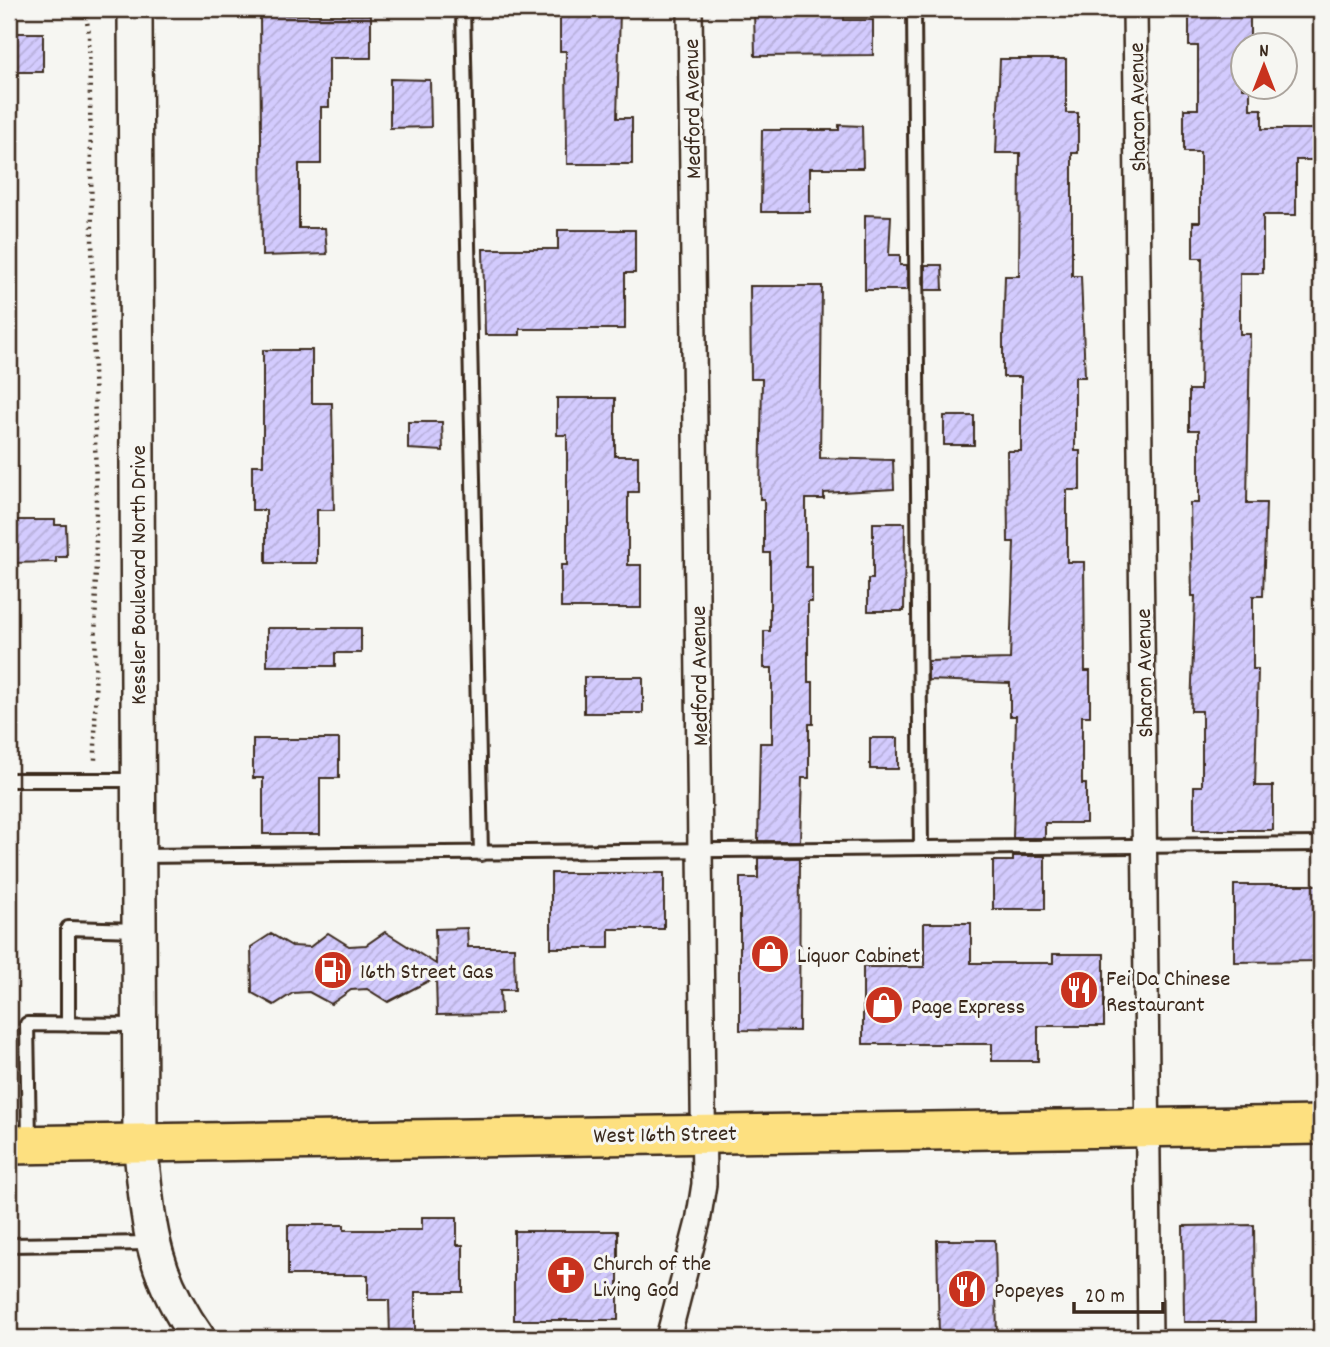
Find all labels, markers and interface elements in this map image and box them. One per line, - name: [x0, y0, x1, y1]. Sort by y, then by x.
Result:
- north arrow: [1228, 32, 1298, 102]
- street label: Medford Avenue: [677, 39, 712, 179]
- text: N: [1259, 39, 1269, 66]
- street label: Sharon Avenue: [1122, 42, 1157, 172]
- street label: Kessler Boulevard North Drive: [124, 445, 157, 705]
- street label: Medford Avenue: [684, 606, 719, 746]
- street label: Sharon Avenue: [1129, 608, 1164, 738]
- shop icon: Liquor Cabinet: [749, 933, 791, 975]
- place label: Liquor Cabinet: [797, 941, 920, 974]
- fuel station icon: 16th Street Gas: [312, 949, 354, 991]
- place label: 16th Street Gas: [360, 957, 494, 990]
- place label: Fei Da Chinese Restaurant: [1106, 964, 1230, 1023]
- restaurant icon: Fei Da Chinese Restaurant: [1058, 969, 1100, 1011]
- shop icon: Page Express: [863, 984, 905, 1026]
- place label: Page Express: [911, 992, 1025, 1025]
- street label: West 16th Street: [593, 1119, 737, 1154]
- place label: Church of the Living God: [593, 1249, 711, 1308]
- church icon: Church of the Living God: [545, 1254, 587, 1296]
- restaurant icon: Popeyes: [946, 1268, 988, 1310]
- scale bar: [1074, 1270, 1164, 1314]
- place label: Popeyes: [994, 1276, 1065, 1309]
- text: 20 m: [1085, 1283, 1125, 1313]

